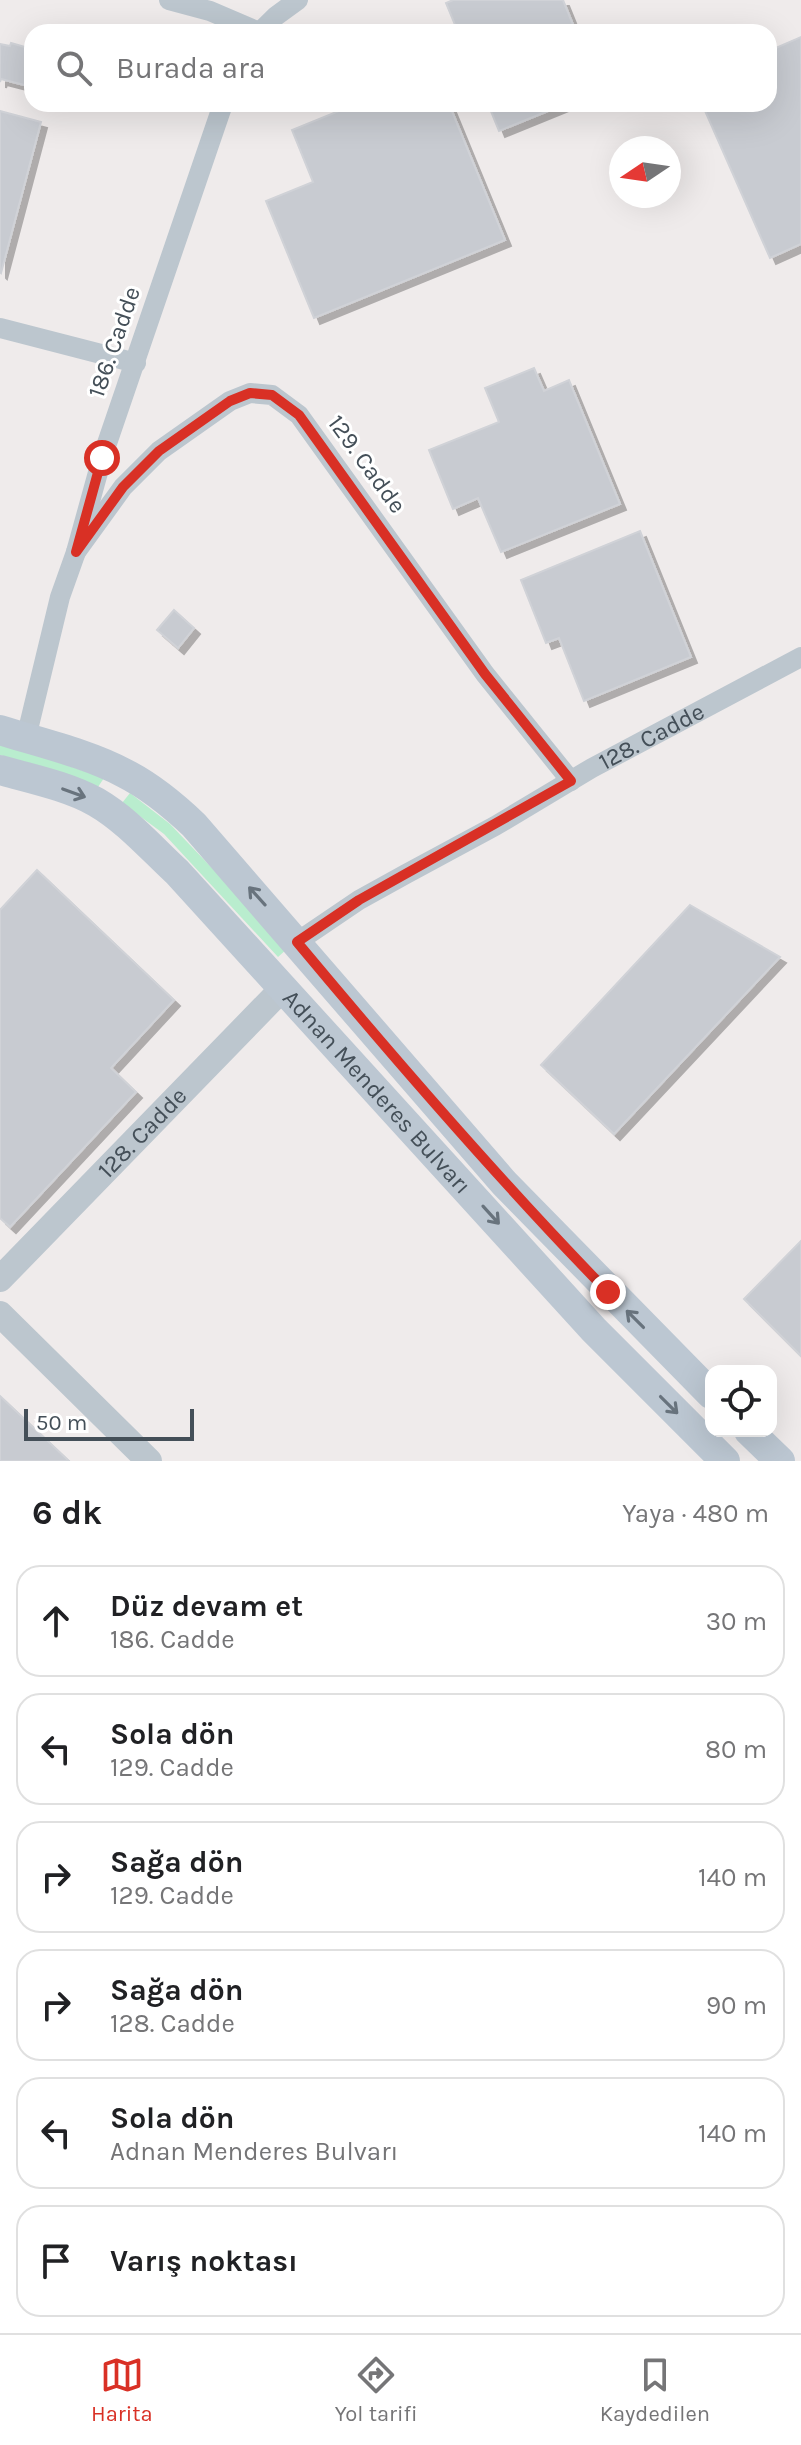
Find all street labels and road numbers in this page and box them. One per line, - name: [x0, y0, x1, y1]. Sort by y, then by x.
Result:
- street label: 186. Cadde: [82, 283, 146, 401]
- street label: 129. Cadde: [322, 409, 412, 519]
- street label: 128. Cadde: [594, 697, 709, 776]
- street label: Adnan Menderes Bulvarı: [277, 984, 477, 1200]
- street label: 128. Cadde: [92, 1082, 192, 1184]

